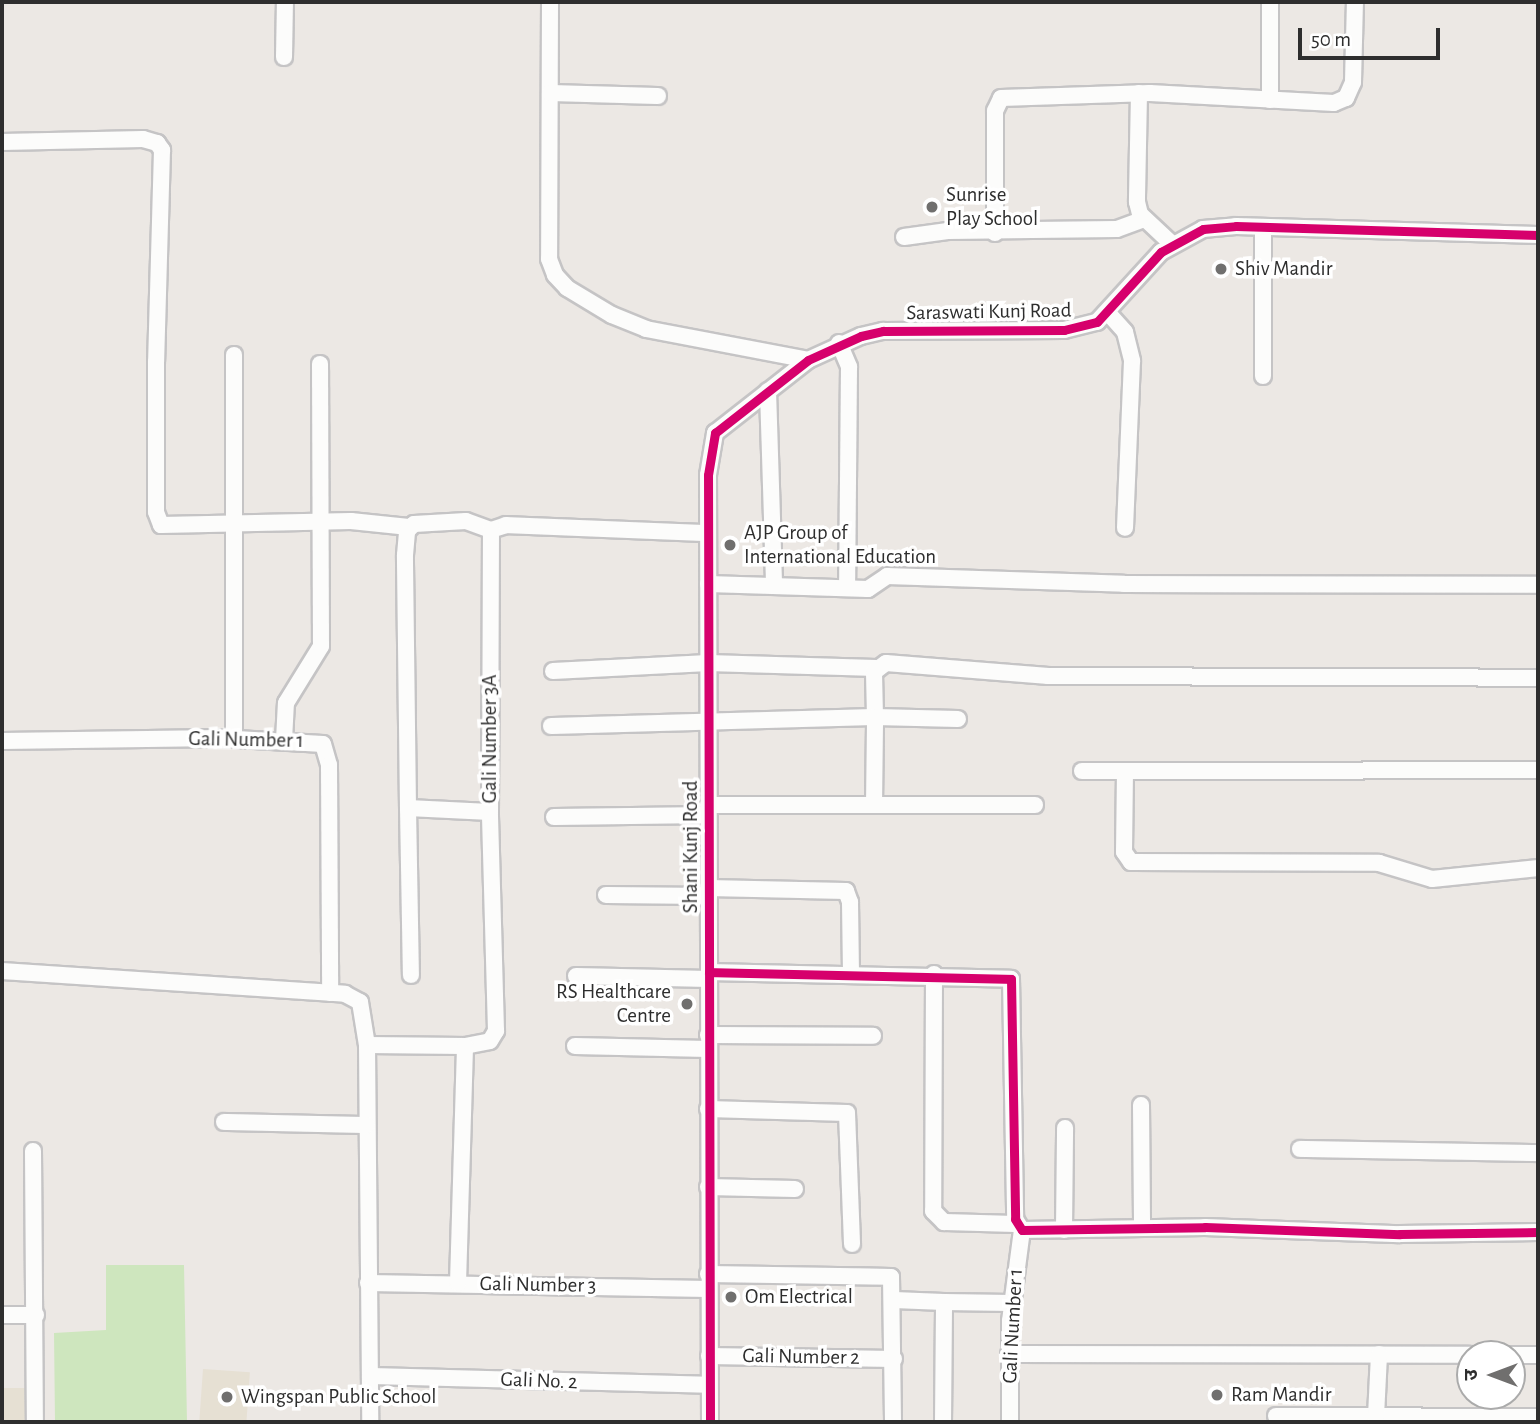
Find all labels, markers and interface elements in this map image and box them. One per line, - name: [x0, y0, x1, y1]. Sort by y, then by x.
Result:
- scale bar: [1302, 14, 1444, 58]
- text: 50 m: [1311, 29, 1351, 50]
- place label: Sunrise Play School: [946, 182, 1038, 232]
- marker: Sunrise Play School: [924, 199, 940, 215]
- place label: Shiv Mandir: [1235, 256, 1332, 282]
- marker: Shiv Mandir: [1213, 261, 1229, 277]
- street label: Saraswati Kunj Road: [906, 298, 1072, 326]
- place label: AJP Group of International Education: [744, 520, 936, 570]
- marker: AJP Group of International Education: [722, 537, 738, 553]
- street label: Gali Number 3A: [477, 675, 503, 803]
- street label: Gali Number 1: [188, 726, 304, 754]
- street label: Shani Kunj Road: [678, 781, 704, 913]
- place label: RS Healthcare Centre: [556, 979, 671, 1029]
- marker: RS Healthcare Centre: [677, 994, 697, 1014]
- street label: Gali Number 1: [997, 1268, 1029, 1384]
- street label: Gali Number 3: [479, 1271, 597, 1299]
- place label: Om Electrical: [745, 1284, 853, 1310]
- marker: Om Electrical: [723, 1289, 739, 1305]
- north arrow: [1456, 1340, 1526, 1410]
- street label: Gali Number 2: [742, 1343, 860, 1371]
- street label: Gali No. 2: [500, 1367, 578, 1395]
- text: उ: [1462, 1369, 1481, 1381]
- place label: Ram Mandir: [1231, 1382, 1331, 1408]
- place label: Wingspan Public School: [241, 1384, 436, 1410]
- marker: Ram Mandir: [1209, 1387, 1225, 1403]
- marker: Wingspan Public School: [219, 1389, 235, 1405]

